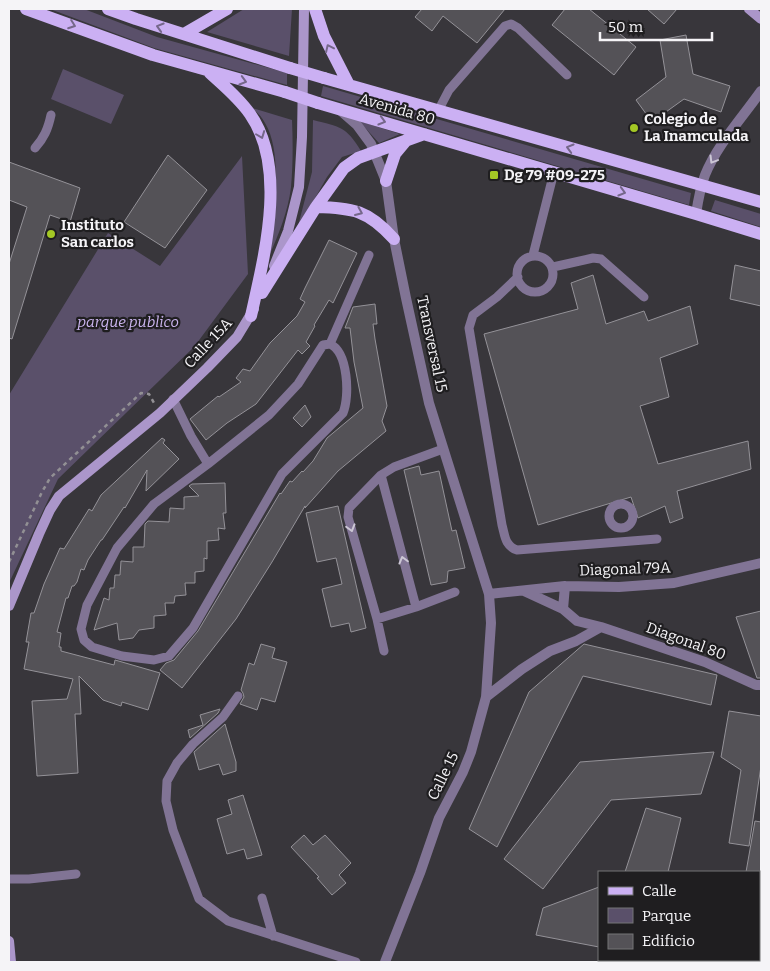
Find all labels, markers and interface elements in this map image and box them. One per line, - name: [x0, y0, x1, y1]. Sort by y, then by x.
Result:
- scale bar: [600, 10, 712, 42]
- text: 50 m: [608, 18, 644, 36]
- one-way arrow: [67, 19, 76, 30]
- one-way arrow: [157, 22, 165, 32]
- one-way arrow: [325, 44, 335, 53]
- one-way arrow: [239, 75, 247, 85]
- street label: Avenida 80: [357, 90, 437, 128]
- place label: Colegio de La Inamculada: [644, 110, 749, 145]
- one-way arrow: [377, 116, 386, 126]
- marker: Colegio de La Inamculada: [628, 122, 640, 134]
- one-way arrow: [254, 130, 265, 139]
- one-way arrow: [567, 144, 575, 154]
- one-way arrow: [709, 154, 719, 163]
- place label: Dg 79 #09-275: [504, 166, 605, 184]
- marker: Dg 79 #09-275: [488, 169, 500, 181]
- one-way arrow: [617, 186, 625, 196]
- one-way arrow: [354, 206, 363, 217]
- place label: Instituto San carlos: [61, 216, 134, 251]
- marker: Instituto San carlos: [45, 228, 57, 240]
- street label: Transversal 15: [413, 294, 451, 394]
- park label: parque publico: [76, 313, 179, 331]
- street label: Calle 15A: [180, 314, 236, 372]
- one-way arrow: [345, 523, 355, 532]
- one-way arrow: [398, 555, 409, 564]
- street label: Diagonal 79A: [579, 558, 671, 580]
- street label: Diagonal 80: [644, 618, 728, 664]
- street label: Calle 15: [424, 749, 462, 803]
- legend: [598, 871, 760, 961]
- text: Calle: [642, 882, 676, 900]
- text: Parque: [642, 907, 691, 925]
- text: Edificio: [642, 932, 695, 950]

